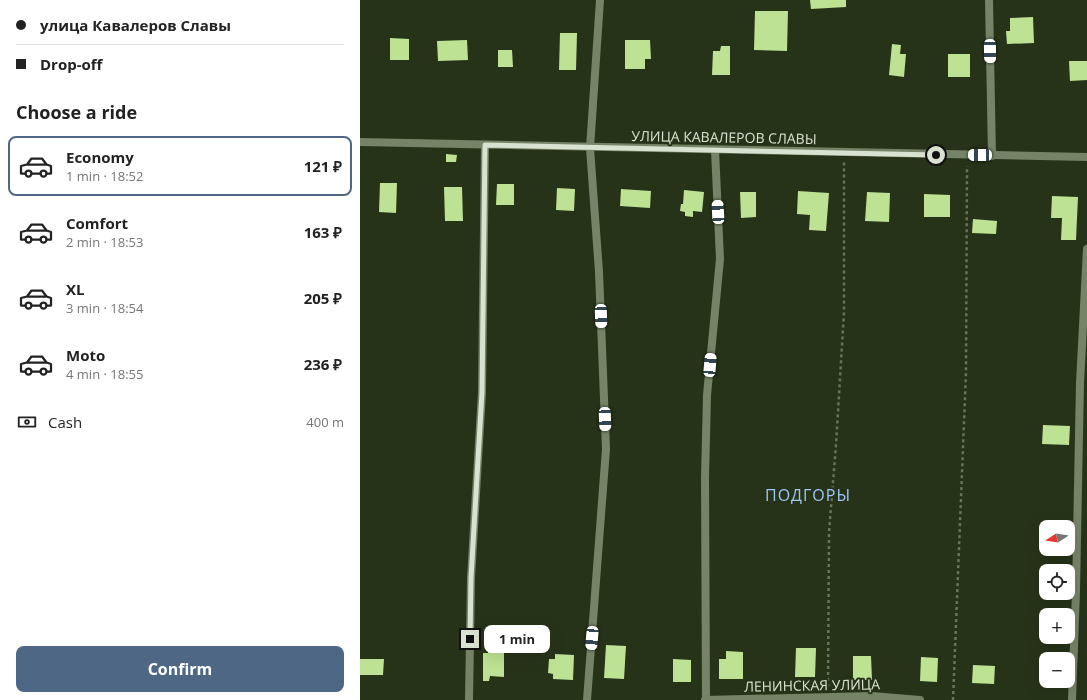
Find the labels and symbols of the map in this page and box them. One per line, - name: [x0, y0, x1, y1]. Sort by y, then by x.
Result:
- car: [984, 39, 996, 63]
- street label: УЛИЦА КАВАЛЕРОВ СЛАВЫ: [631, 126, 817, 148]
- route start: [927, 146, 945, 164]
- car: [968, 149, 992, 161]
- car: [711, 200, 725, 224]
- car: [595, 304, 607, 328]
- car: [703, 353, 717, 377]
- car: [599, 407, 611, 431]
- district label: ПОДГОРЫ: [765, 484, 851, 506]
- north arrow: [1039, 520, 1075, 556]
- callout: 1 min: [484, 625, 550, 653]
- car: [585, 626, 599, 650]
- route end: [461, 630, 479, 648]
- street label: ЛЕНИНСКАЯ УЛИЦА: [744, 674, 880, 696]

